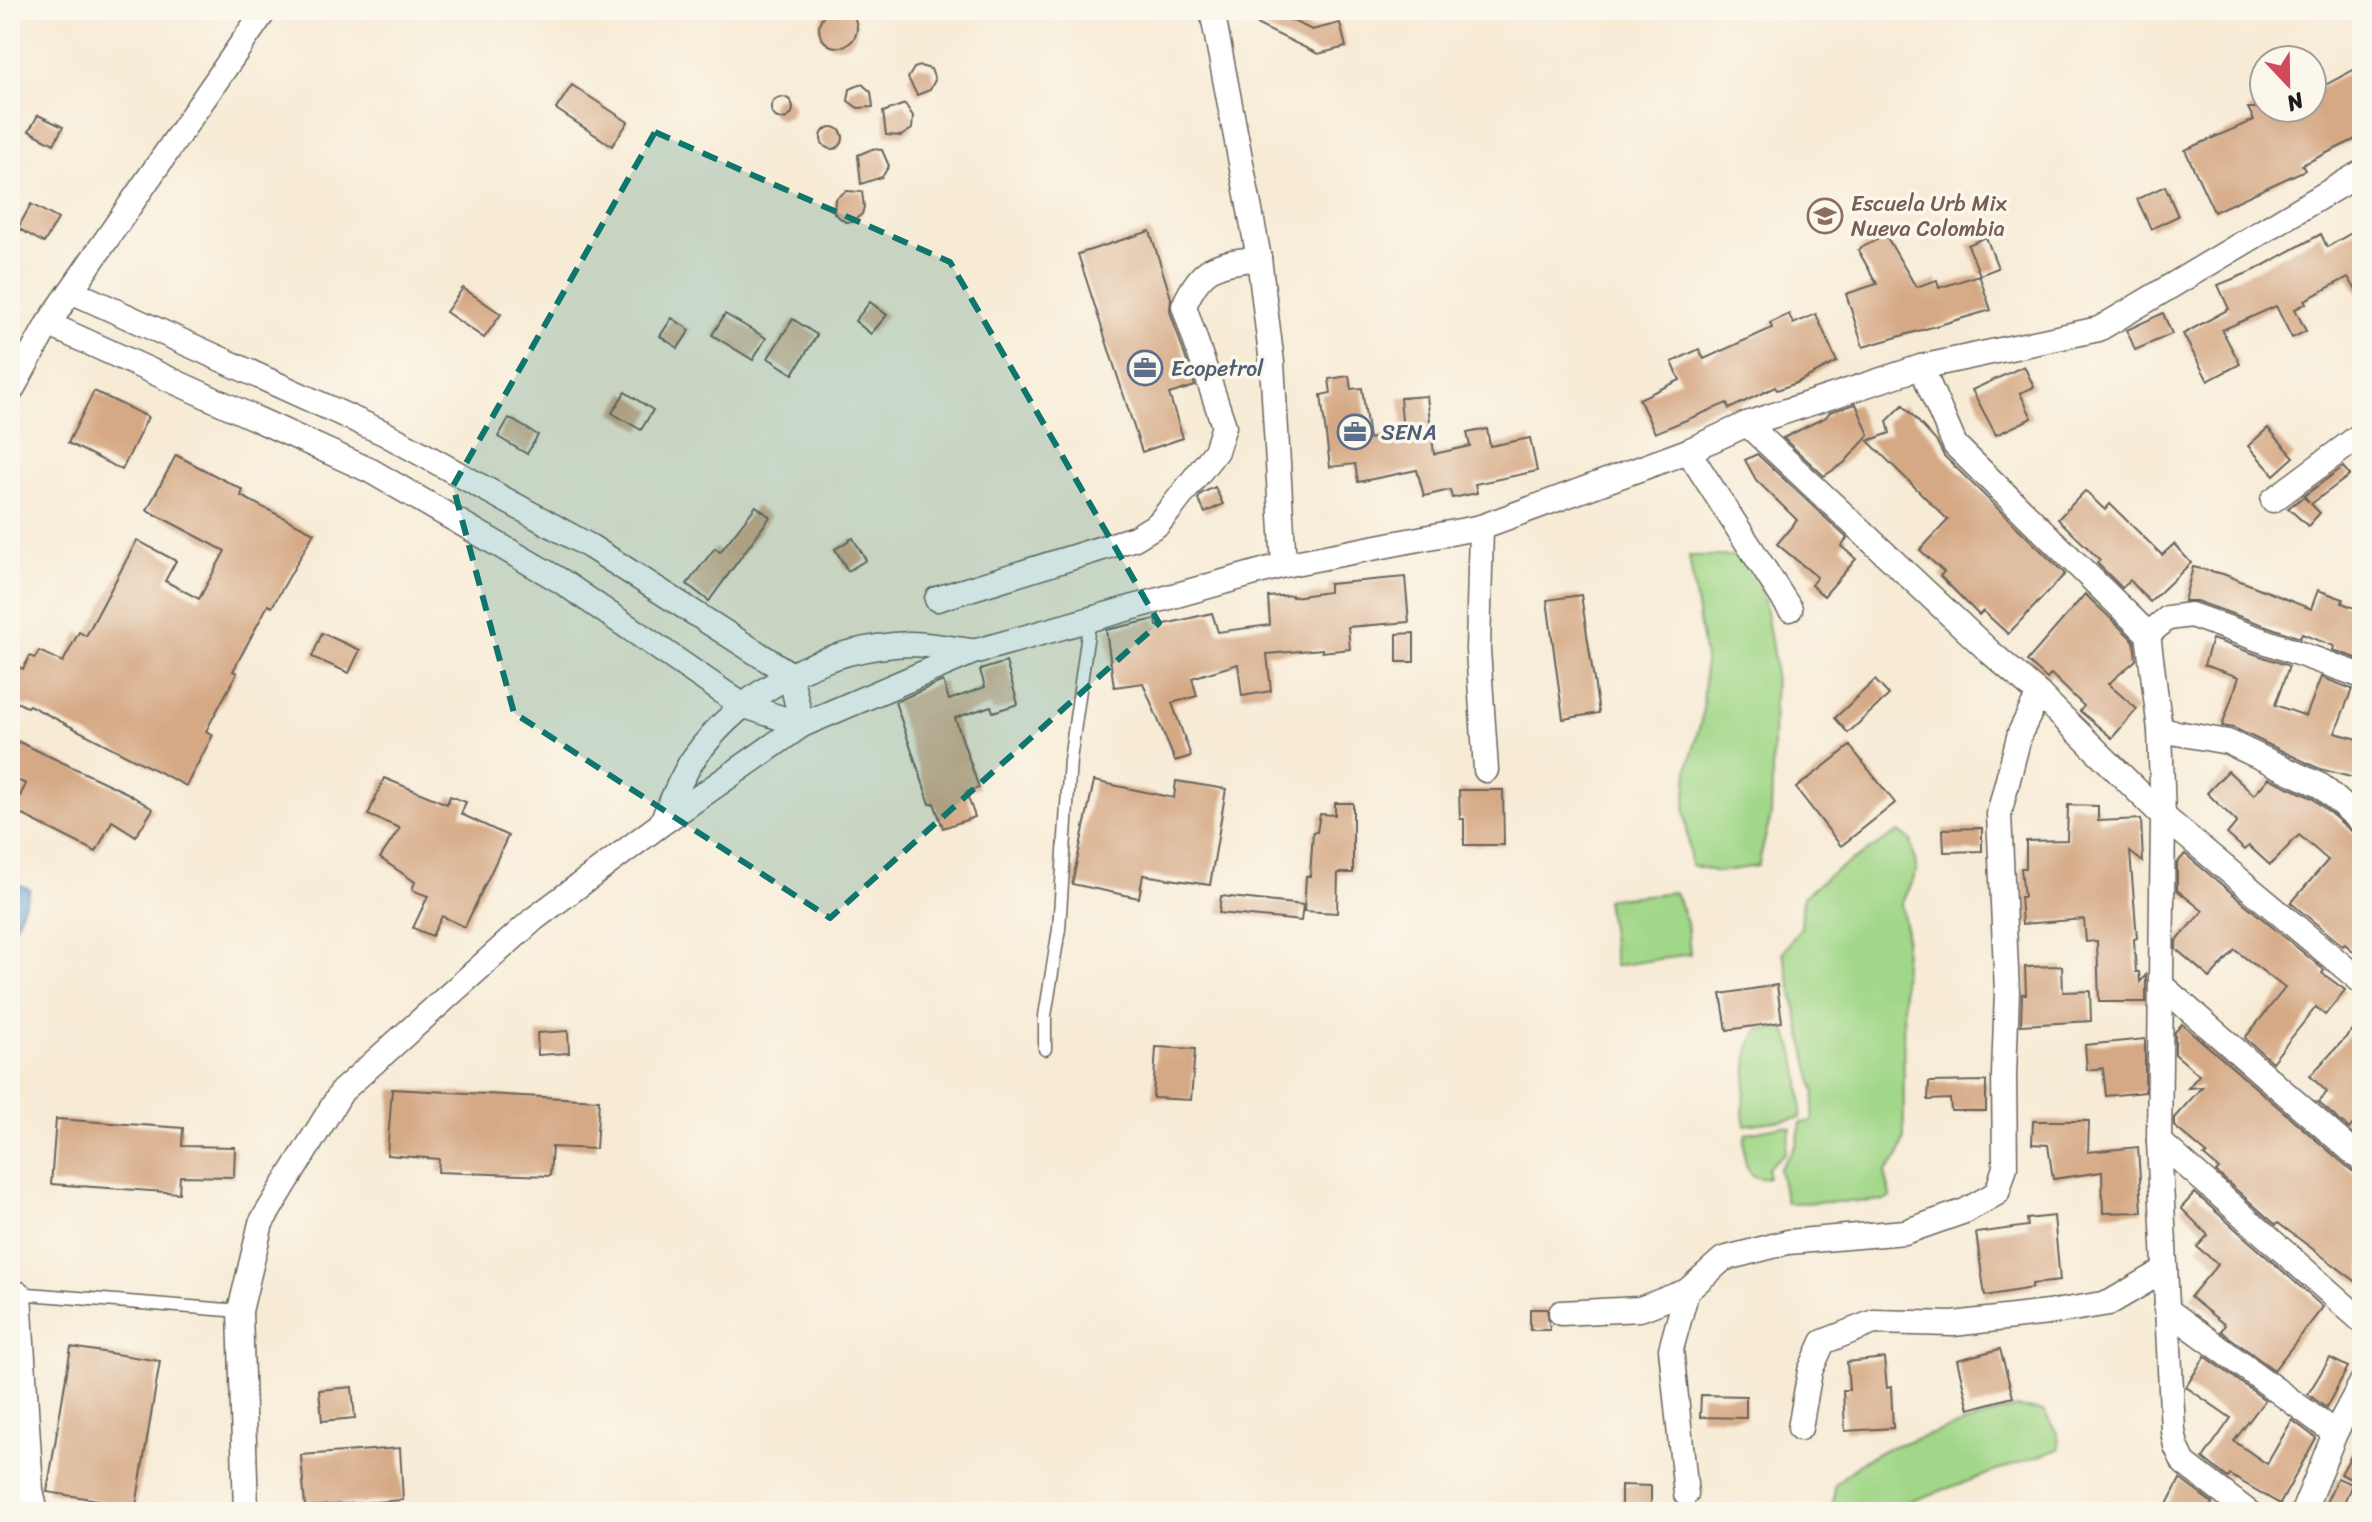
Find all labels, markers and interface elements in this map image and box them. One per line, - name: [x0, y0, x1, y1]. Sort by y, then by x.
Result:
- north arrow: [2248, 44, 2328, 124]
- text: N: [2280, 81, 2311, 123]
- place label: Escuela Urb Mix Nueva Colombia: [1851, 184, 2008, 248]
- school or university icon: Escuela Urb Mix Nueva Colombia: [1806, 197, 1844, 235]
- office icon: Ecopetrol: [1126, 349, 1164, 387]
- place label: Ecopetrol: [1171, 349, 1264, 388]
- office icon: SENA: [1336, 413, 1374, 451]
- place label: SENA: [1381, 413, 1437, 452]

